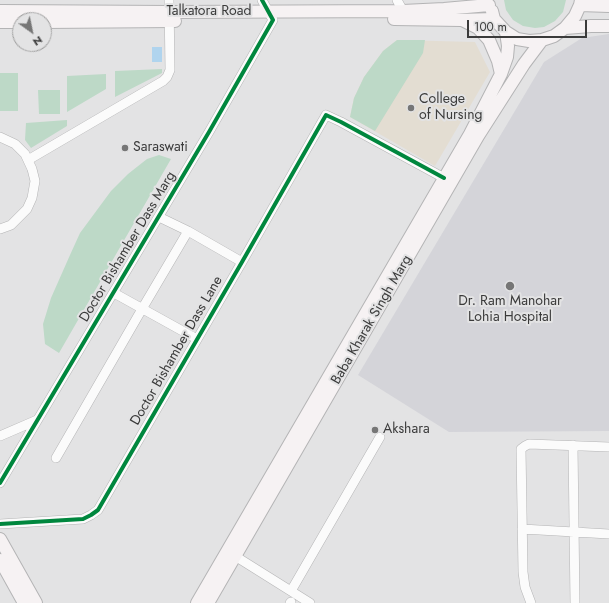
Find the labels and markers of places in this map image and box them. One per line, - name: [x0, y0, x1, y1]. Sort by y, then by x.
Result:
- place label: College of Nursing: [419, 92, 482, 124]
- marker: College of Nursing: [406, 103, 416, 113]
- place label: Saraswati: [133, 140, 188, 156]
- marker: Saraswati: [120, 143, 130, 153]
- marker: Dr. Ram Manohar Lohia Hospital: [504, 280, 516, 292]
- place label: Dr. Ram Manohar Lohia Hospital: [458, 294, 562, 326]
- place label: Akshara: [383, 422, 430, 438]
- marker: Akshara: [370, 425, 380, 435]

